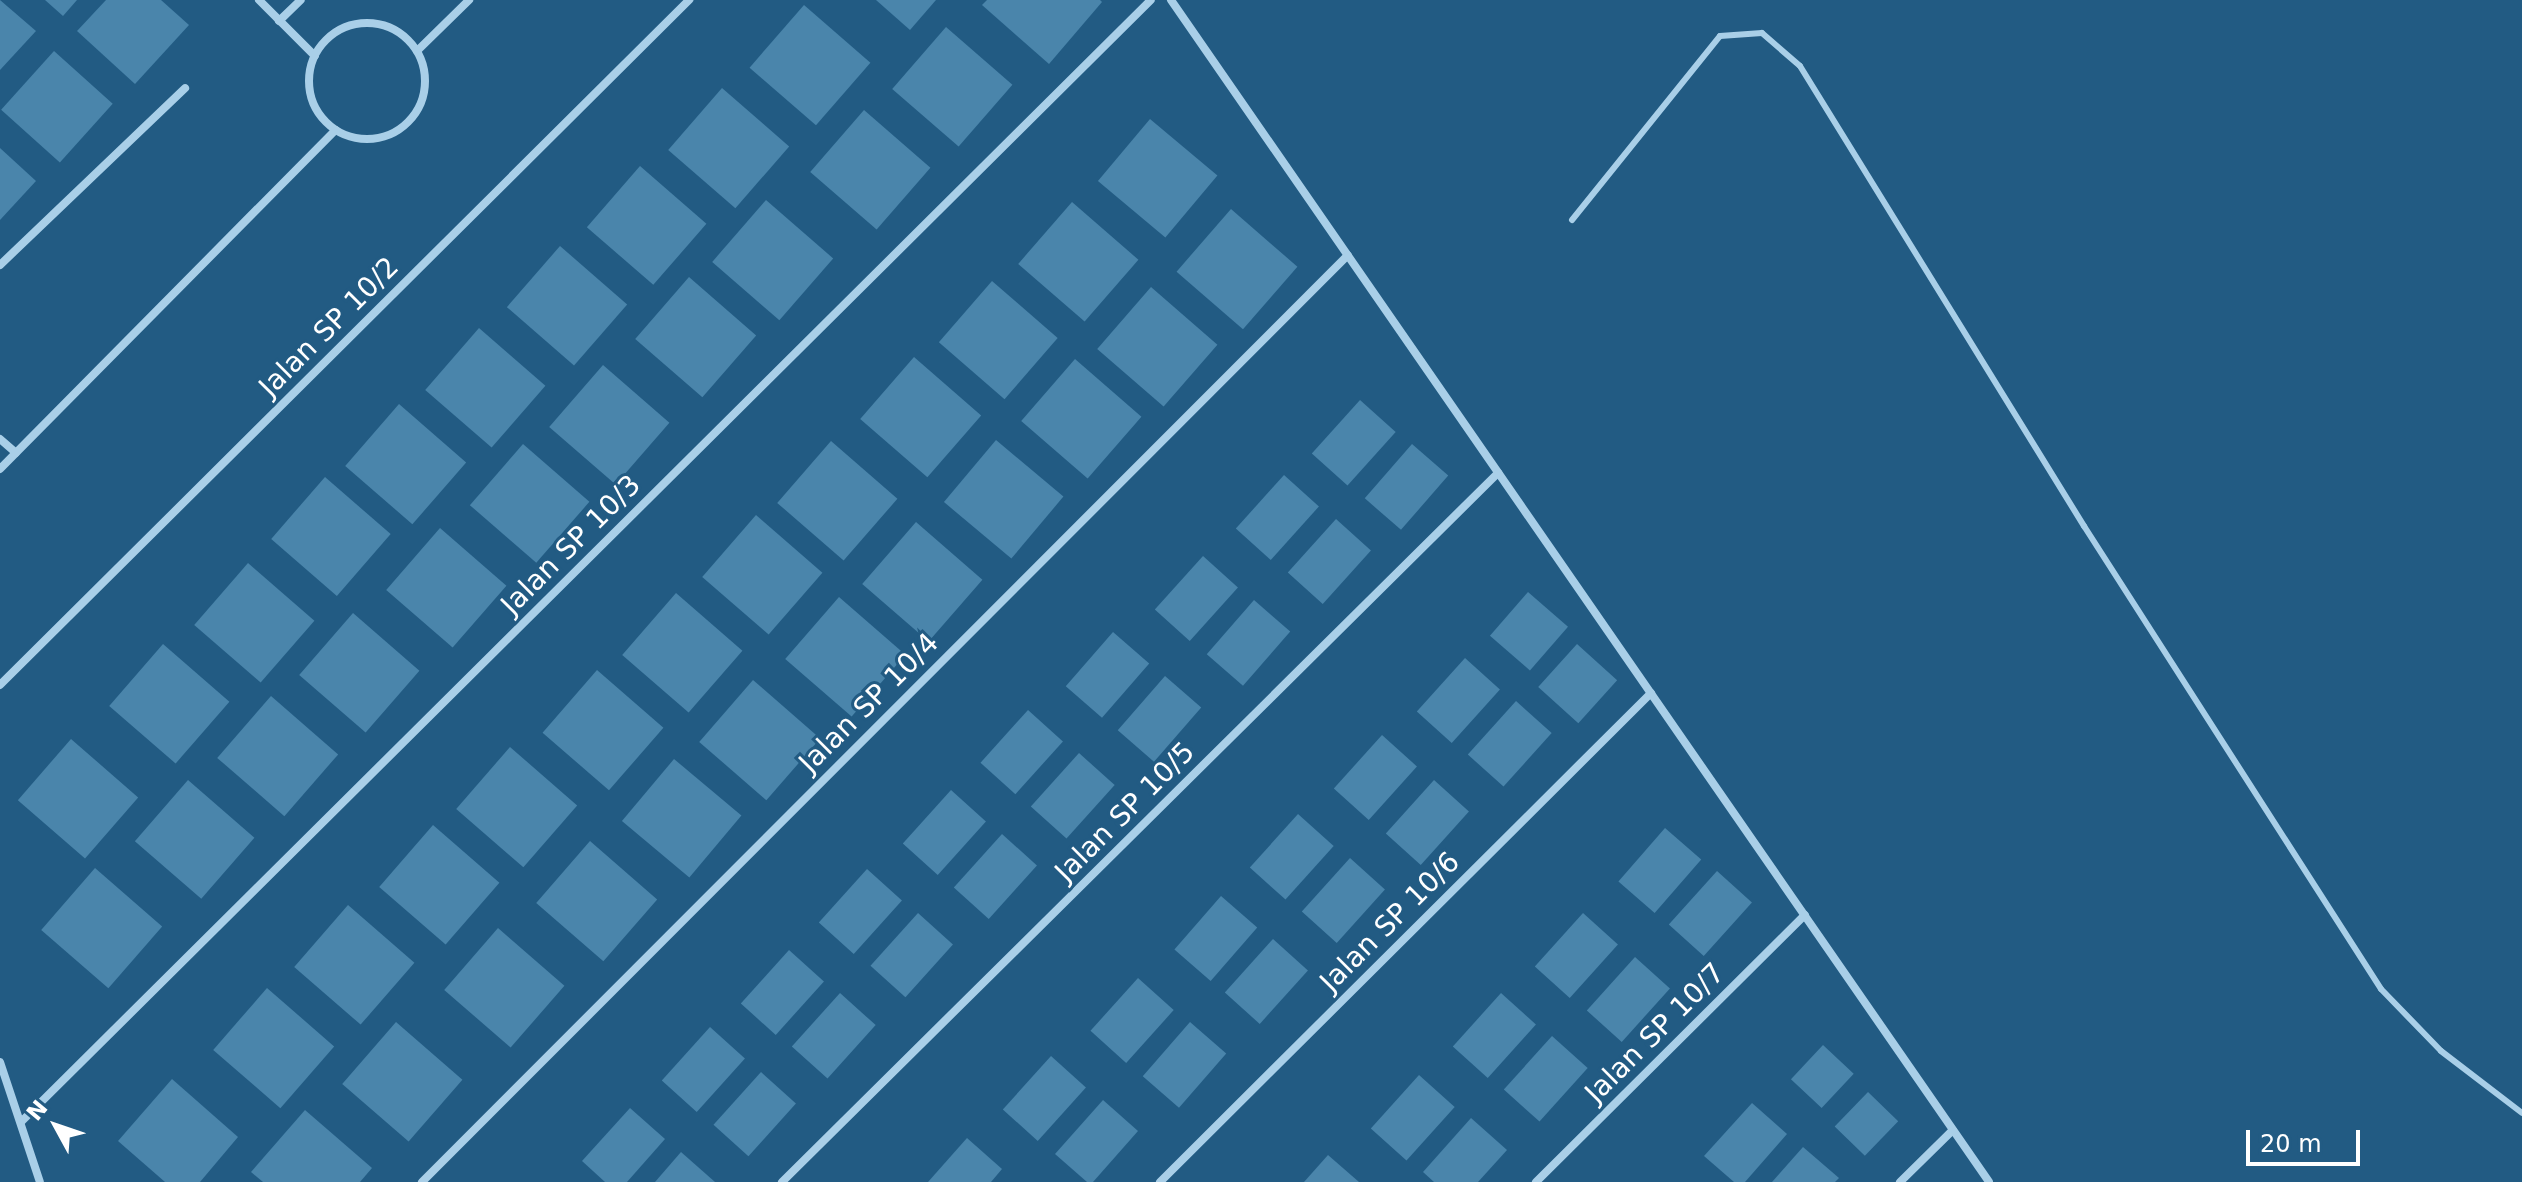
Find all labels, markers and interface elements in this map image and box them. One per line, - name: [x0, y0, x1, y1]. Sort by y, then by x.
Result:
- street label: Jalan SP 10/2: [252, 250, 406, 404]
- street label: Jalan SP 10/3: [494, 468, 648, 622]
- street label: Jalan SP 10/4: [792, 626, 946, 780]
- street label: Jalan SP 10/5: [1048, 735, 1202, 889]
- street label: Jalan SP 10/6: [1313, 845, 1467, 999]
- street label: Jalan SP 10/7: [1578, 956, 1732, 1110]
- north arrow: [16, 1086, 96, 1166]
- text: N: [22, 1095, 53, 1125]
- scale bar: [2250, 1114, 2364, 1164]
- text: 20 m: [2260, 1130, 2322, 1158]

